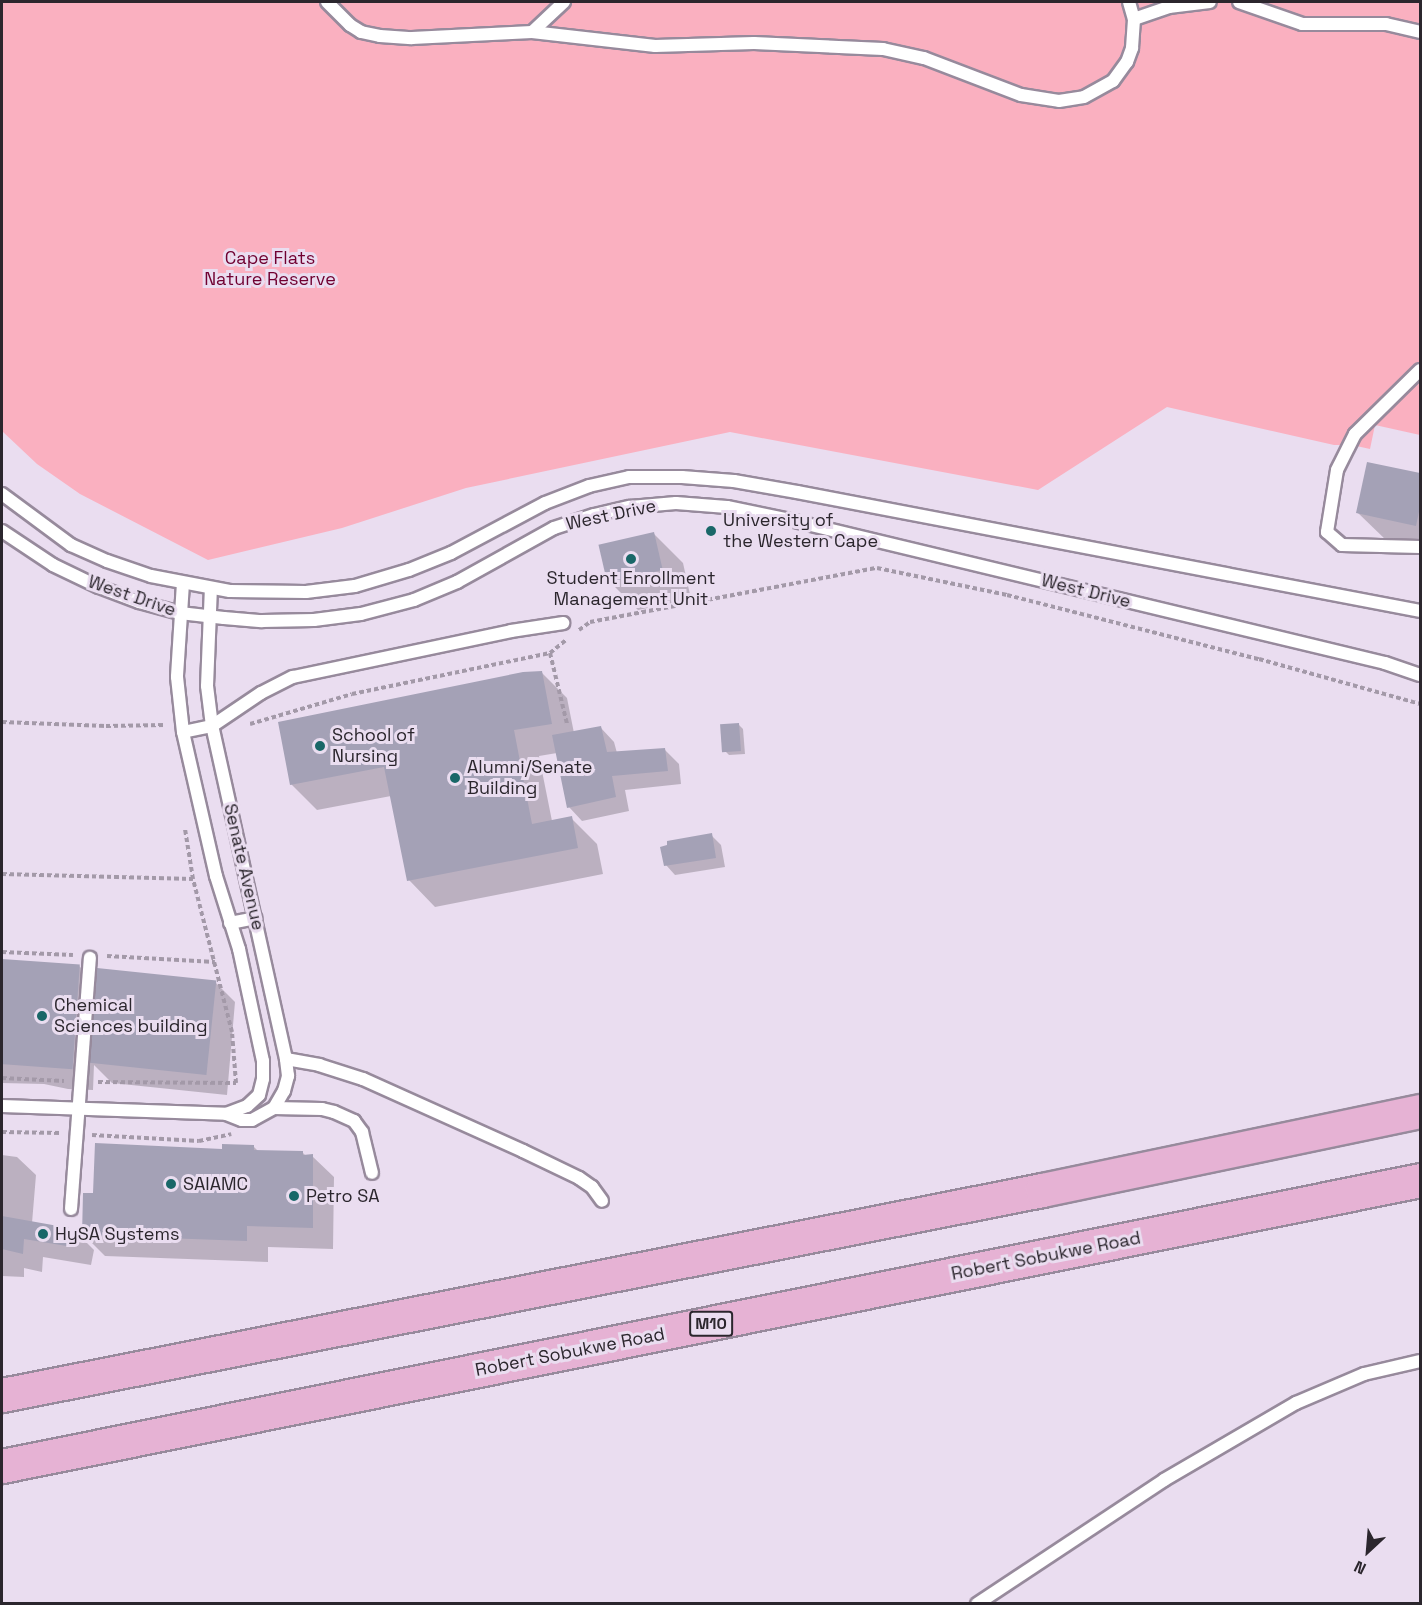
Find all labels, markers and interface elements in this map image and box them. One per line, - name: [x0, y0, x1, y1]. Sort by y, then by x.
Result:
- park label: Cape Flats Nature Reserve: [204, 248, 336, 290]
- street label: West Drive: [564, 495, 658, 535]
- place label: University of the Western Cape: [723, 510, 878, 552]
- marker: University of the Western Cape: [704, 524, 718, 538]
- marker: Student Enrollment Management Unit: [624, 552, 638, 566]
- place label: Student Enrollment Management Unit: [546, 568, 716, 610]
- street label: West Drive: [1039, 569, 1133, 613]
- street label: West Drive: [85, 571, 179, 621]
- place label: School of Nursing: [332, 725, 415, 768]
- marker: School of Nursing: [313, 739, 327, 753]
- place label: Alumni/Senate Building: [467, 757, 592, 800]
- marker: Alumni/Senate Building: [448, 771, 462, 785]
- street label: Senate Avenue: [219, 802, 269, 932]
- place label: Chemical Sciences building: [54, 995, 207, 1038]
- marker: Chemical Sciences building: [35, 1009, 49, 1023]
- place label: SAIAMC: [183, 1173, 248, 1195]
- marker: SAIAMC: [164, 1177, 178, 1191]
- place label: Petro SA: [306, 1185, 380, 1207]
- marker: Petro SA: [287, 1189, 301, 1203]
- place label: HySA Systems: [55, 1223, 180, 1245]
- marker: HySA Systems: [36, 1227, 50, 1241]
- street label: Robert Sobukwe Road: [949, 1227, 1143, 1285]
- road number: M10: [688, 1311, 734, 1337]
- street label: Robert Sobukwe Road: [473, 1323, 667, 1381]
- north arrow: [1338, 1521, 1398, 1581]
- text: N: [1350, 1556, 1369, 1579]

